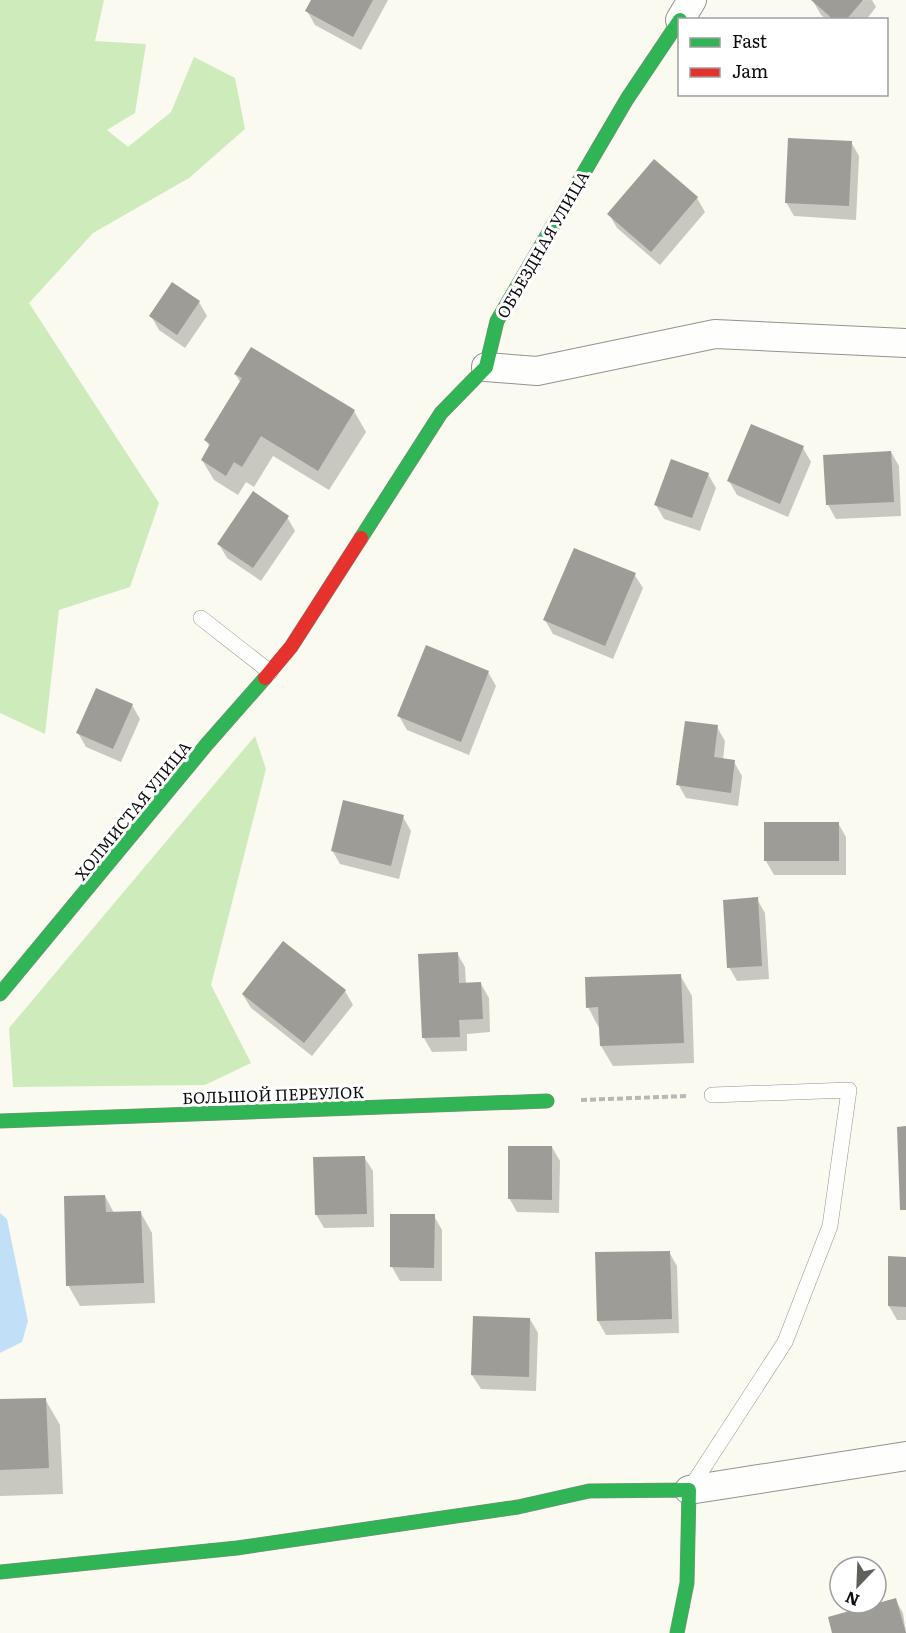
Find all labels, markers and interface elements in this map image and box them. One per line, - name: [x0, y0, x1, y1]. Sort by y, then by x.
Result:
- legend: [678, 18, 888, 96]
- text: Fast: [732, 27, 768, 54]
- text: Jam: [732, 57, 768, 84]
- street label: ОБЪЕЗДНАЯ УЛИЦА: [490, 166, 594, 322]
- street label: ХОЛМИСТАЯ УЛИЦА: [68, 735, 196, 885]
- street label: БОЛЬШОЙ ПЕРЕУЛОК: [182, 1079, 365, 1109]
- north arrow: [828, 1555, 888, 1615]
- text: N: [841, 1586, 863, 1613]

